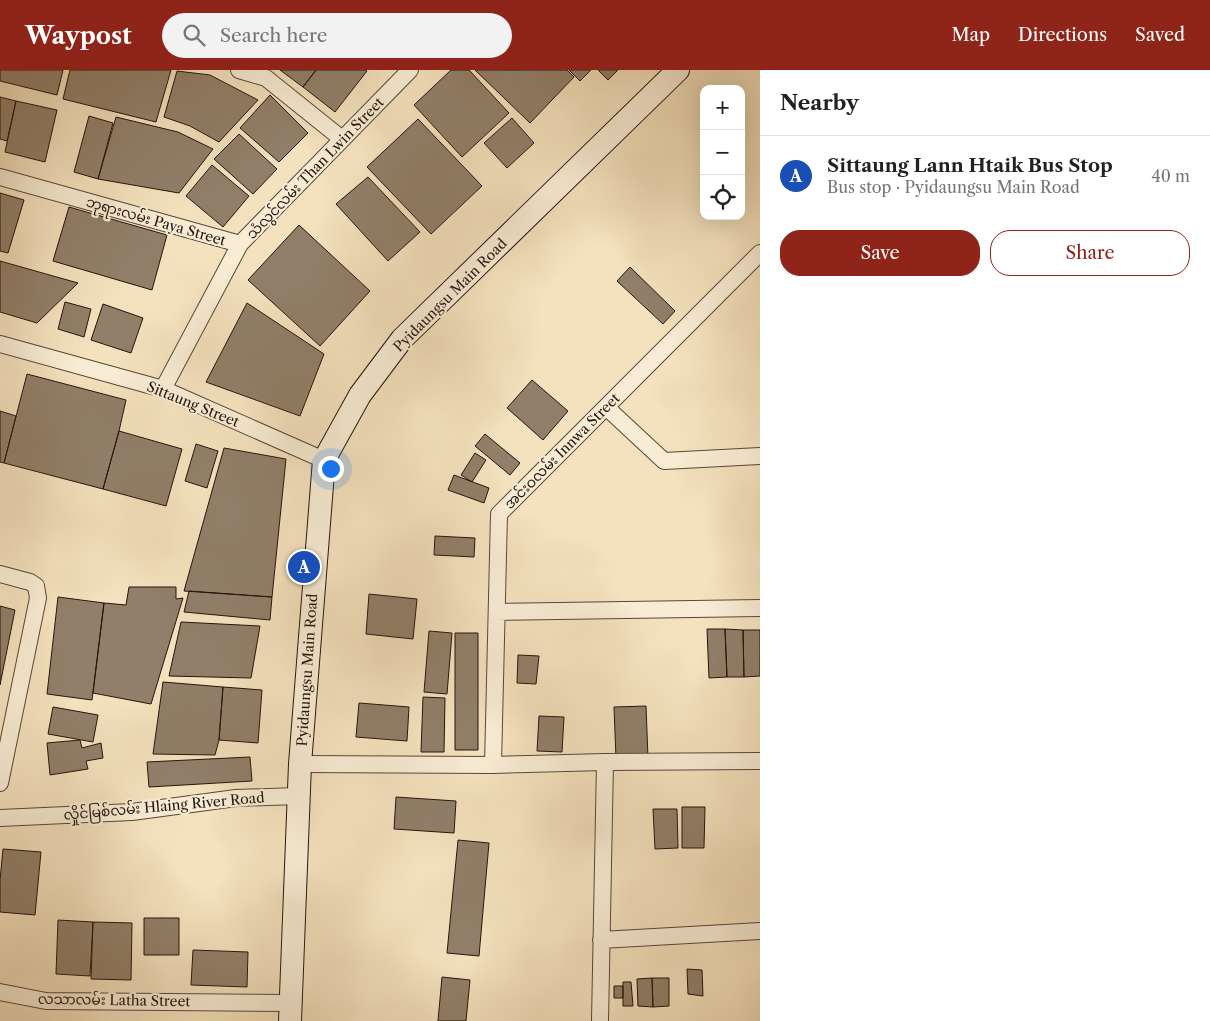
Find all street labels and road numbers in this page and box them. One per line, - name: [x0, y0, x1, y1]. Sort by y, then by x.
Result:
- street label: သံလွင်လမ်း Than Lwin Street: [242, 93, 389, 244]
- street label: ဘုရားလမ်း Paya Street: [83, 191, 228, 252]
- street label: Pyidaungsu Main Road: [389, 234, 511, 356]
- street label: Sittaung Street: [144, 377, 242, 431]
- street label: အင်းဝလမ်း Innwa Street: [500, 389, 624, 513]
- street label: Pyidaungsu Main Road: [293, 592, 321, 747]
- street label: လှိုင်မြစ်လမ်း Hlaing River Road: [63, 787, 266, 827]
- street label: လသာလမ်း Latha Street: [38, 989, 191, 1010]

